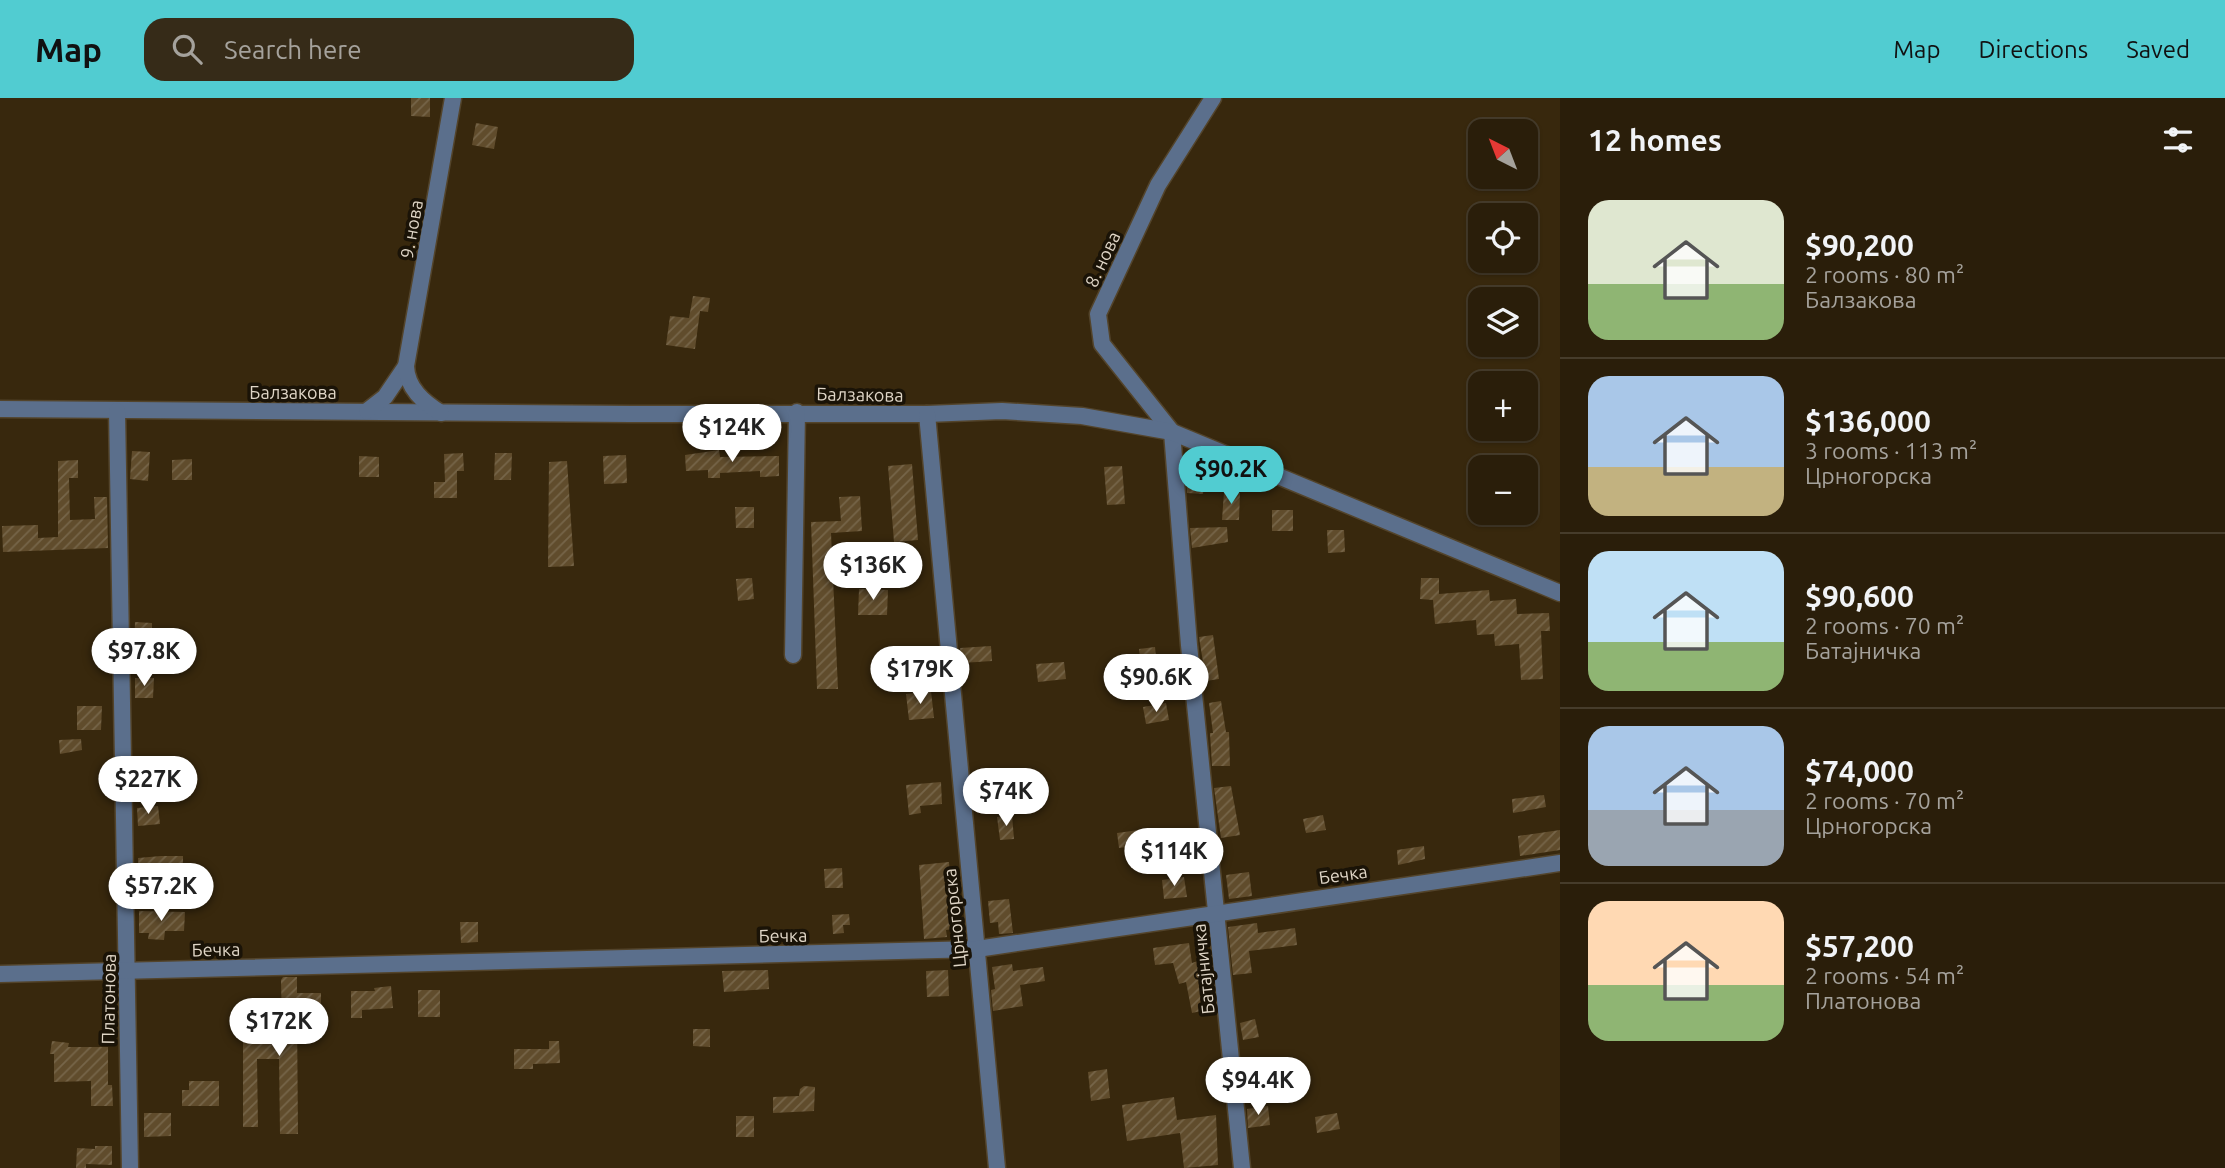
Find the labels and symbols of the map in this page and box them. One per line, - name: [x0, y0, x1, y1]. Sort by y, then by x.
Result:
- north arrow: [1468, 119, 1538, 189]
- street label: 9. нова: [396, 198, 426, 260]
- street label: 8. нова: [1080, 228, 1124, 290]
- street label: Балзакова: [249, 382, 337, 402]
- street label: Балзакова: [816, 383, 904, 405]
- pin: $124K: [683, 404, 781, 464]
- pin: $90.2K: [1174, 446, 1288, 506]
- pin: $136K: [824, 542, 922, 602]
- pin: $97.8K: [87, 628, 201, 688]
- pin: $179K: [871, 646, 969, 706]
- pin: $90.6K: [1099, 654, 1213, 714]
- pin: $227K: [99, 756, 197, 816]
- pin: $74K: [965, 768, 1047, 828]
- pin: $114K: [1125, 828, 1223, 888]
- street label: Бечка: [1317, 861, 1369, 887]
- pin: $57.2K: [104, 864, 218, 923]
- street label: Црногорска: [939, 868, 969, 968]
- street label: Батајничка: [1188, 923, 1218, 1015]
- street label: Бечка: [758, 925, 808, 945]
- street label: Бечка: [191, 939, 241, 959]
- street label: Платонова: [97, 953, 119, 1045]
- pin: $172K: [230, 998, 328, 1058]
- pin: $94.4K: [1201, 1058, 1315, 1117]

